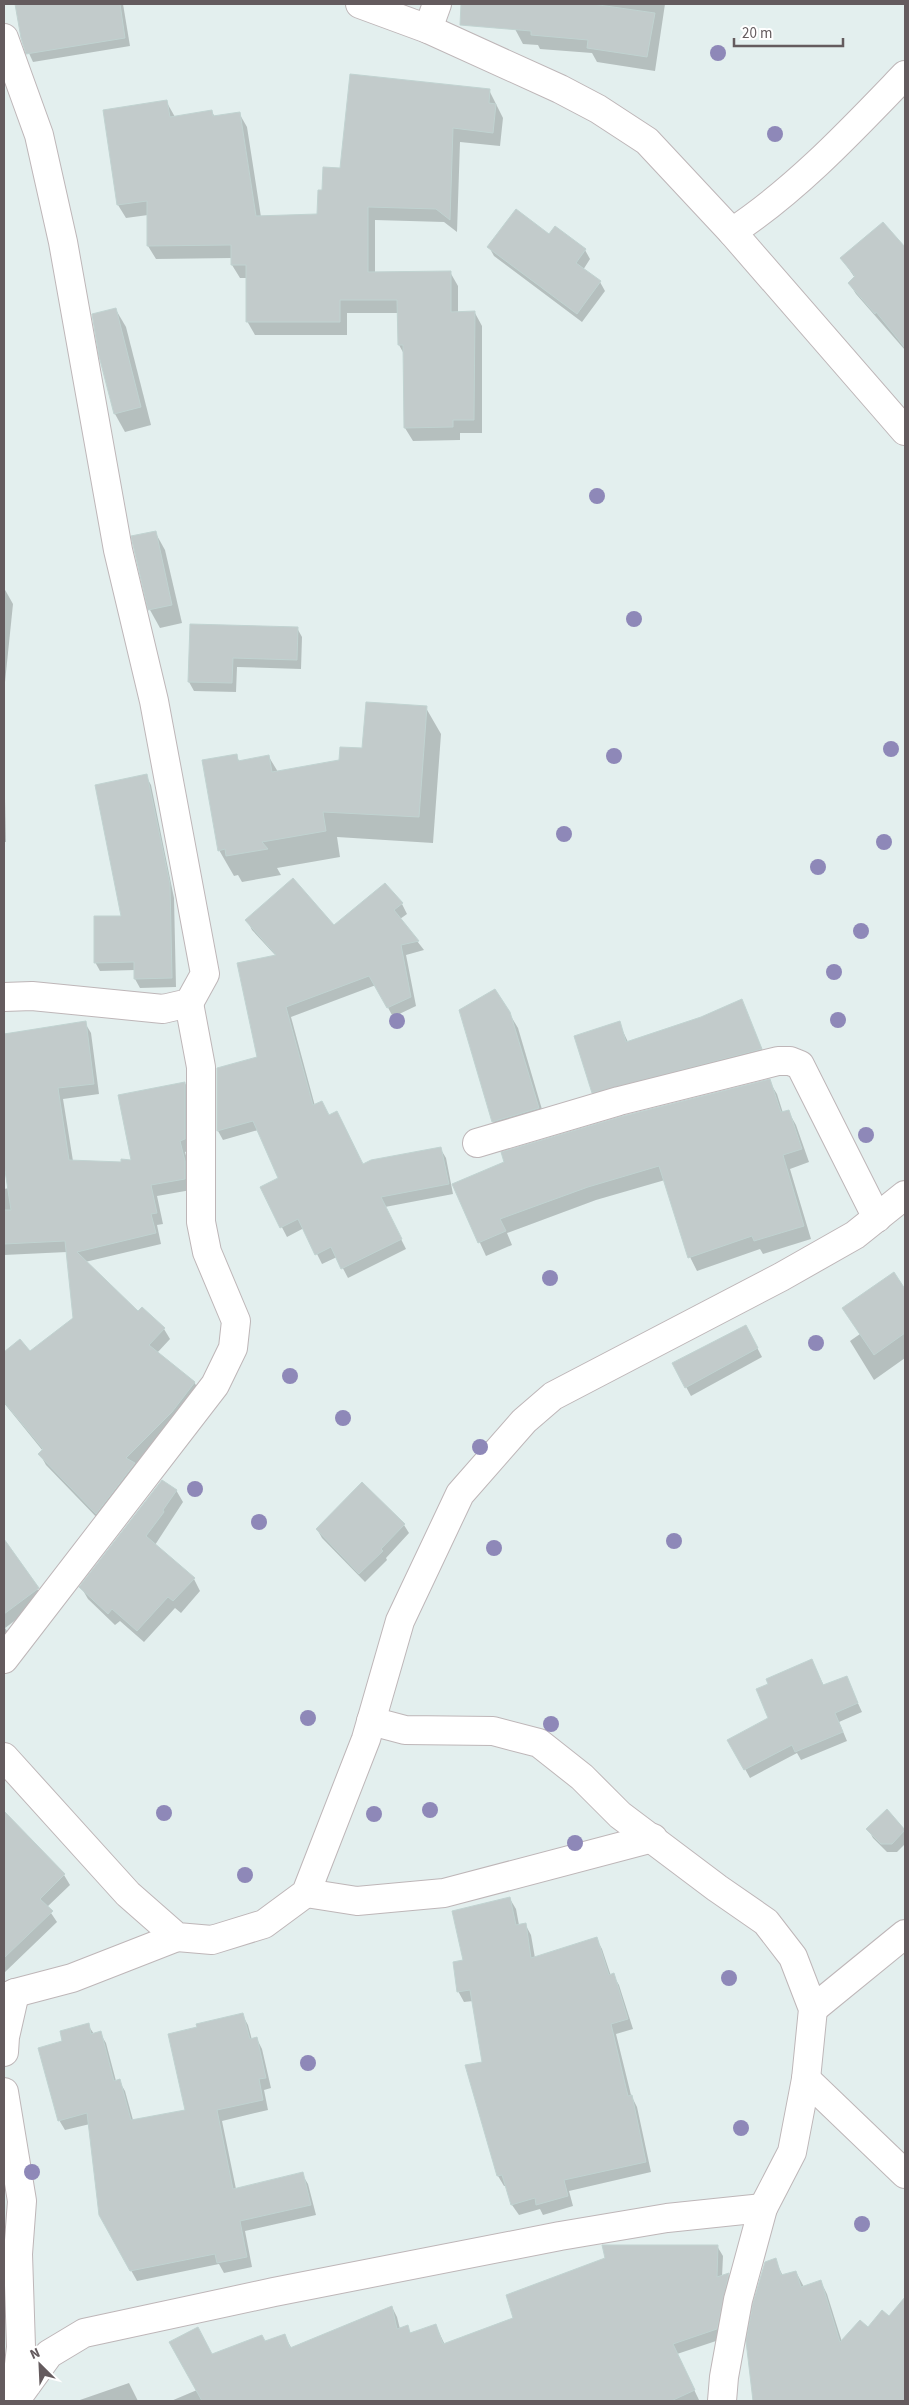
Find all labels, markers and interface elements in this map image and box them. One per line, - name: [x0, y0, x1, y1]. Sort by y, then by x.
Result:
- scale bar: [734, 15, 843, 47]
- text: 20 m: [742, 23, 772, 44]
- north arrow: [15, 2340, 65, 2390]
- text: N: [27, 2343, 43, 2365]

